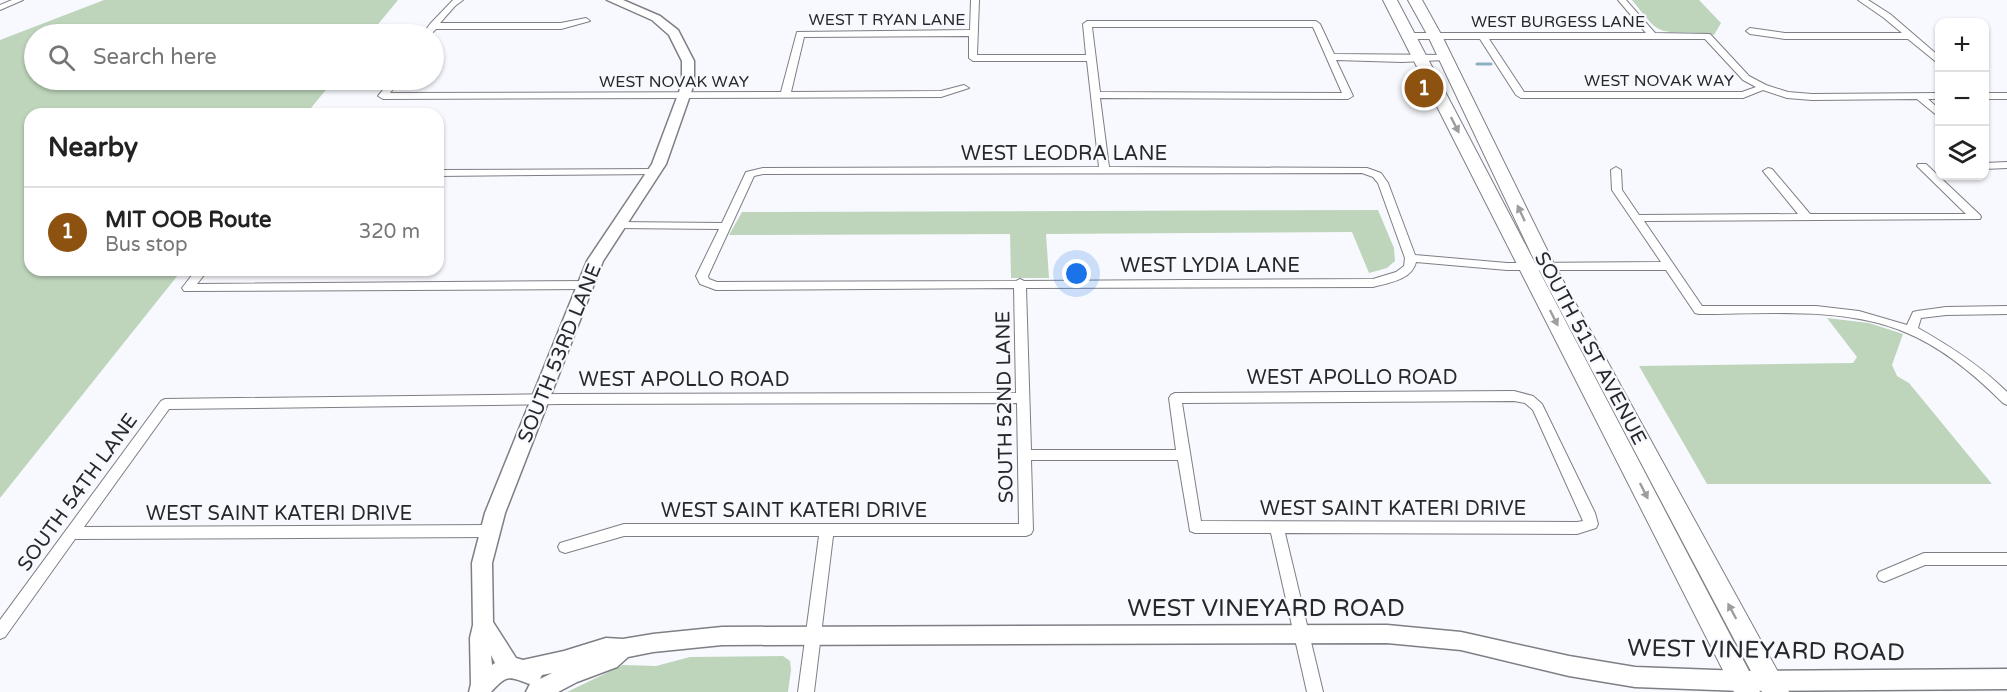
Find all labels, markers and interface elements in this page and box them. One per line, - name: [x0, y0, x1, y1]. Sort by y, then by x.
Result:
- street label: WEST T RYAN LANE: [809, 10, 965, 30]
- street label: WEST BURGESS LANE: [1471, 12, 1645, 32]
- map controls: [1935, 18, 1989, 180]
- button: +: [1935, 18, 1989, 72]
- search box: [24, 24, 444, 90]
- icon: search: [45, 41, 78, 74]
- text: Search here: [93, 44, 217, 70]
- pin: 1: [1404, 66, 1444, 110]
- street label: WEST NOVAK WAY: [1584, 71, 1734, 91]
- street label: WEST NOVAK WAY: [599, 72, 749, 92]
- button: −: [1935, 72, 1989, 126]
- one-way arrow: [1450, 116, 1459, 133]
- button: layers: [1935, 126, 1989, 180]
- text: Nearby: [48, 132, 138, 163]
- street label: WEST LEODRA LANE: [961, 142, 1167, 166]
- one-way arrow: [1516, 205, 1525, 222]
- text: MIT OOB Route: [105, 207, 271, 233]
- text: 1: [61, 220, 74, 244]
- text: 320 m: [359, 220, 420, 244]
- text: Bus stop: [105, 233, 188, 257]
- street label: SOUTH 51ST AVENUE: [1529, 248, 1651, 449]
- street label: WEST LYDIA LANE: [1120, 254, 1300, 278]
- your location: [1062, 259, 1091, 288]
- street label: SOUTH 53RD LANE: [513, 260, 607, 446]
- one-way arrow: [1548, 309, 1558, 327]
- street label: SOUTH 52ND LANE: [991, 311, 1019, 503]
- street label: WEST APOLLO ROAD: [1246, 366, 1458, 390]
- street label: WEST APOLLO ROAD: [578, 368, 790, 392]
- street label: SOUTH 54TH LANE: [13, 409, 143, 576]
- one-way arrow: [1638, 482, 1648, 500]
- street label: WEST SAINT KATERI DRIVE: [1260, 497, 1526, 521]
- street label: WEST SAINT KATERI DRIVE: [661, 499, 927, 523]
- street label: WEST SAINT KATERI DRIVE: [146, 502, 412, 526]
- street label: WEST VINEYARD ROAD: [1127, 594, 1405, 623]
- one-way arrow: [1727, 602, 1737, 619]
- street label: WEST VINEYARD ROAD: [1627, 634, 1905, 667]

